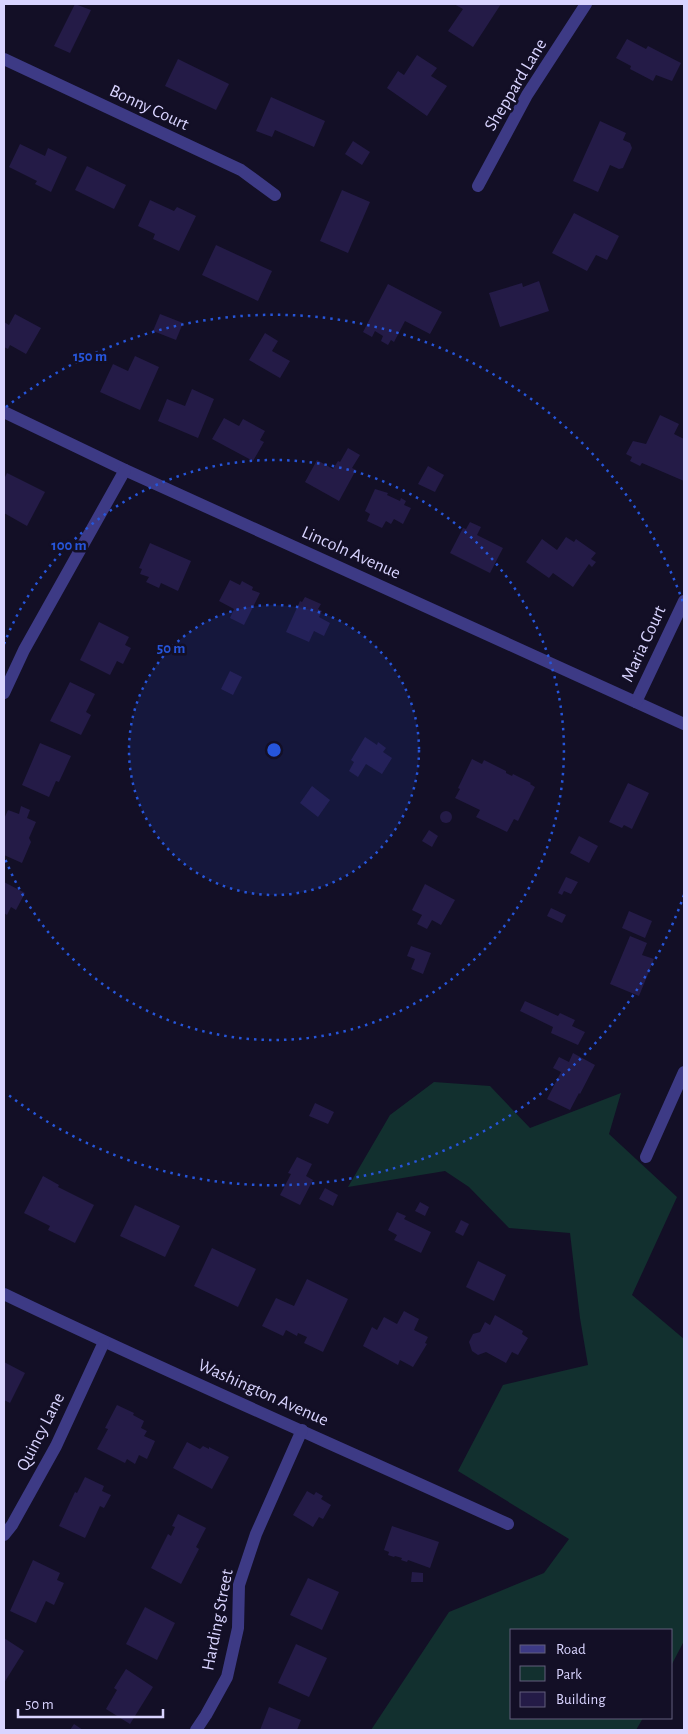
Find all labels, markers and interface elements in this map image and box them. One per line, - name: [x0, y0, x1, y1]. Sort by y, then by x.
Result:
- street label: Sheppard Lane: [482, 36, 550, 134]
- street label: Bonny Court: [107, 82, 192, 134]
- text: 150 m: [73, 349, 107, 364]
- street label: Lincoln Avenue: [299, 523, 403, 583]
- text: 100 m: [51, 538, 87, 553]
- street label: Maria Court: [619, 603, 670, 685]
- text: 50 m: [157, 641, 185, 656]
- centre of rings: [265, 741, 283, 759]
- street label: Washington Avenue: [195, 1356, 331, 1430]
- street label: Quincy Lane: [14, 1390, 68, 1474]
- street label: Harding Street: [199, 1568, 237, 1672]
- legend: [510, 1629, 673, 1719]
- text: Road: [556, 1642, 586, 1657]
- text: Park: [556, 1667, 582, 1682]
- scale bar: [18, 1686, 162, 1718]
- text: Building: [556, 1692, 606, 1707]
- text: 50 m: [25, 1697, 54, 1712]

